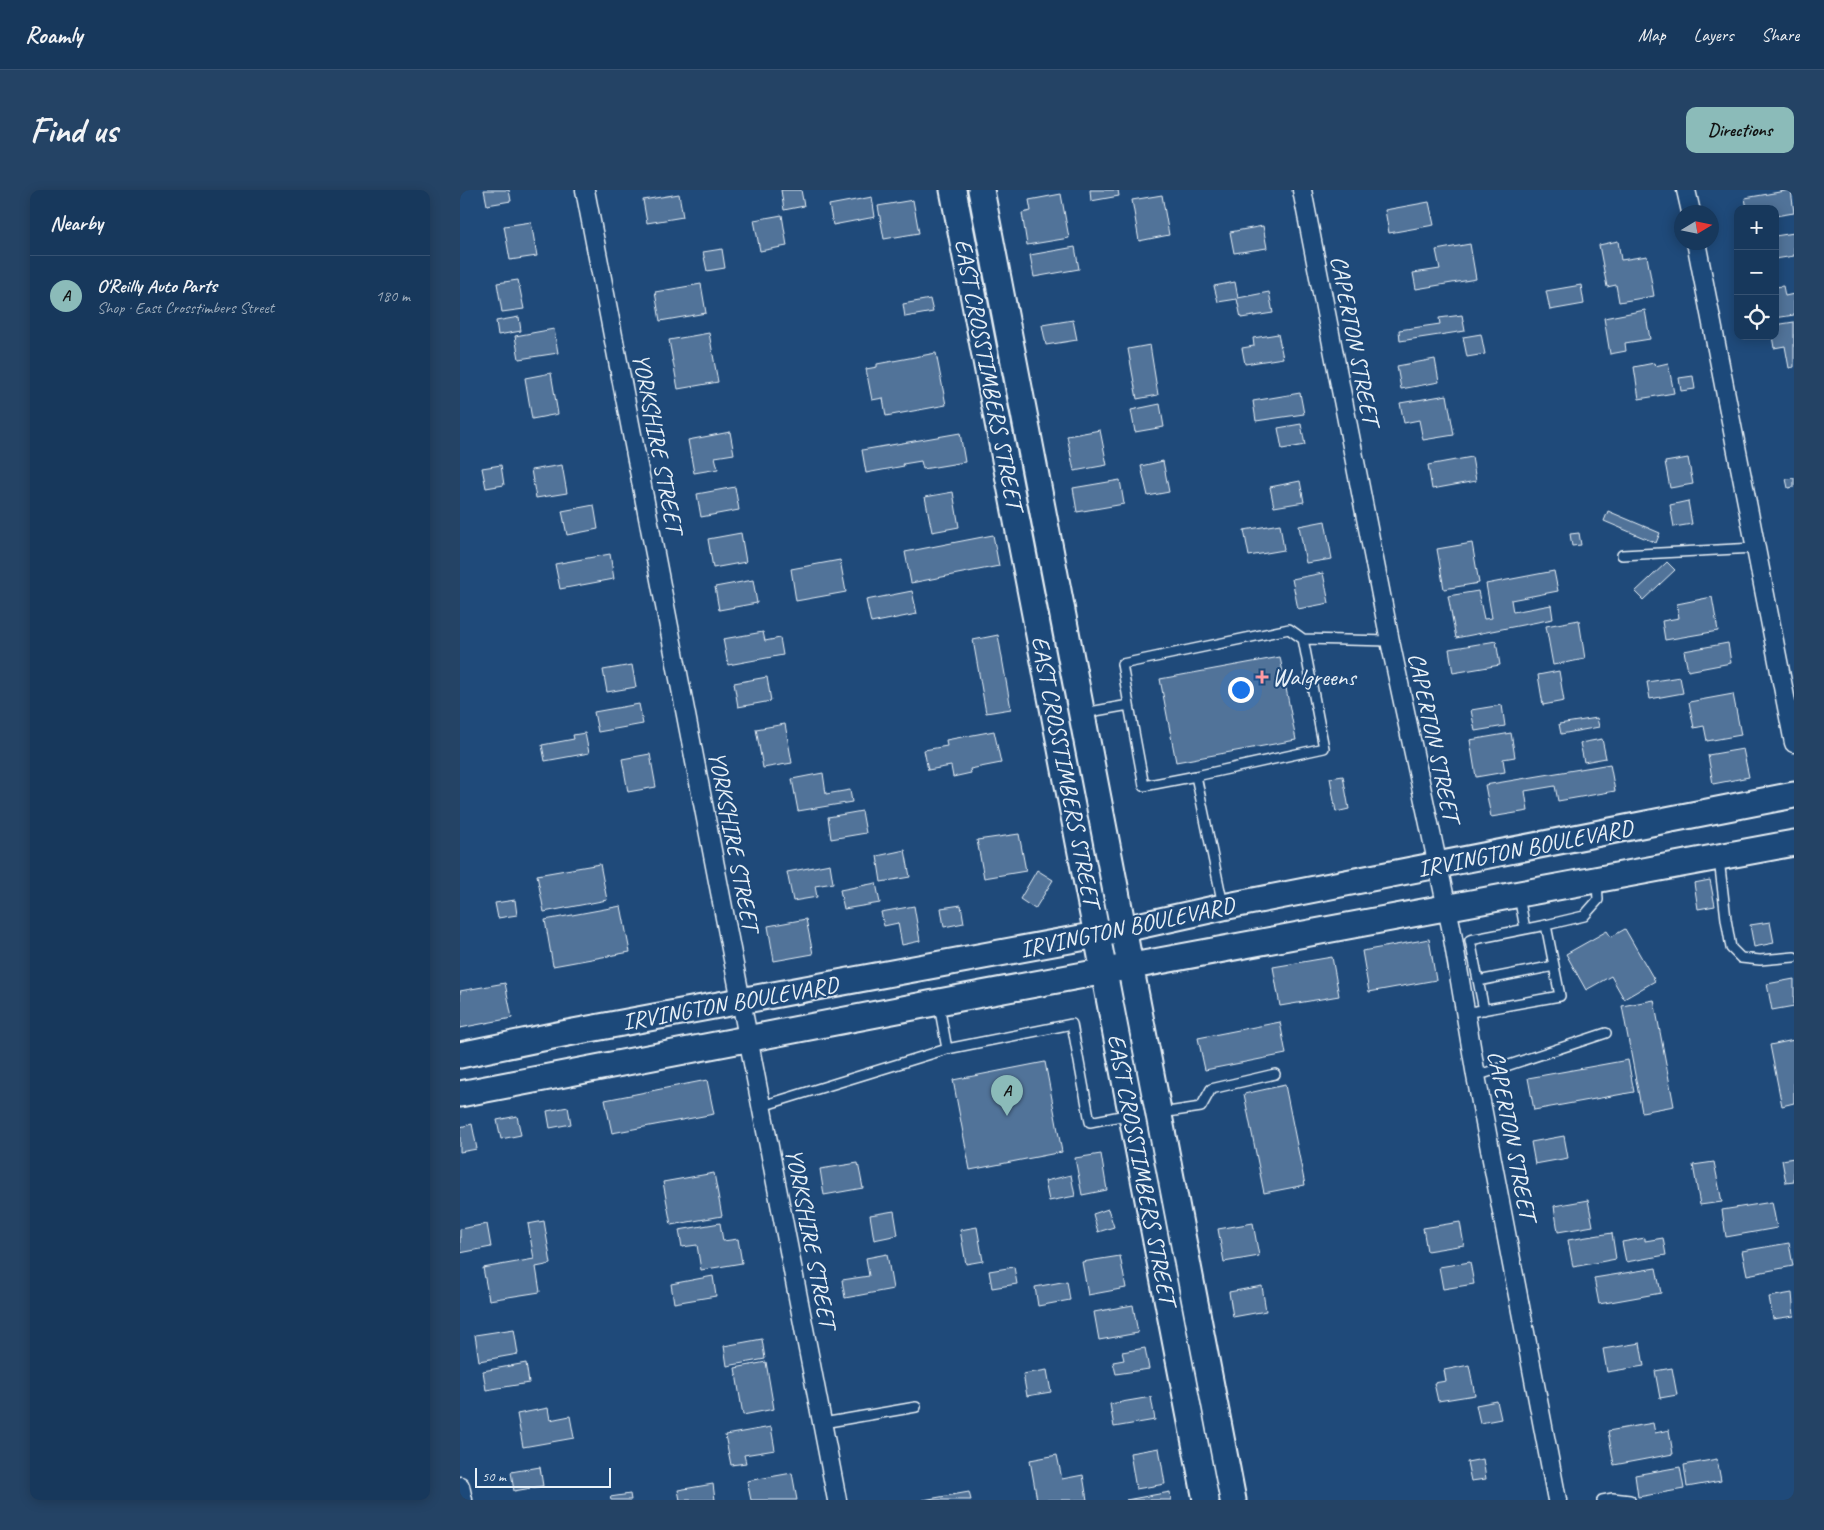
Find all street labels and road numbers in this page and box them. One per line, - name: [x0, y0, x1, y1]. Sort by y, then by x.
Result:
- street label: EAST CROSSTIMBERS STREET: [948, 236, 1031, 518]
- street label: CAPERTON STREET: [1324, 253, 1387, 433]
- street label: YORKSHIRE STREET: [626, 351, 691, 540]
- street label: EAST CROSSTIMBERS STREET: [1025, 633, 1108, 915]
- street label: CAPERTON STREET: [1402, 650, 1468, 830]
- street label: YORKSHIRE STREET: [702, 749, 767, 938]
- street label: IRVINGTON BOULEVARD: [1415, 812, 1637, 884]
- street label: IRVINGTON BOULEVARD: [1017, 889, 1239, 964]
- street label: IRVINGTON BOULEVARD: [620, 969, 842, 1037]
- street label: EAST CROSSTIMBERS STREET: [1101, 1031, 1184, 1313]
- street label: CAPERTON STREET: [1481, 1048, 1544, 1228]
- street label: YORKSHIRE STREET: [779, 1146, 844, 1335]

